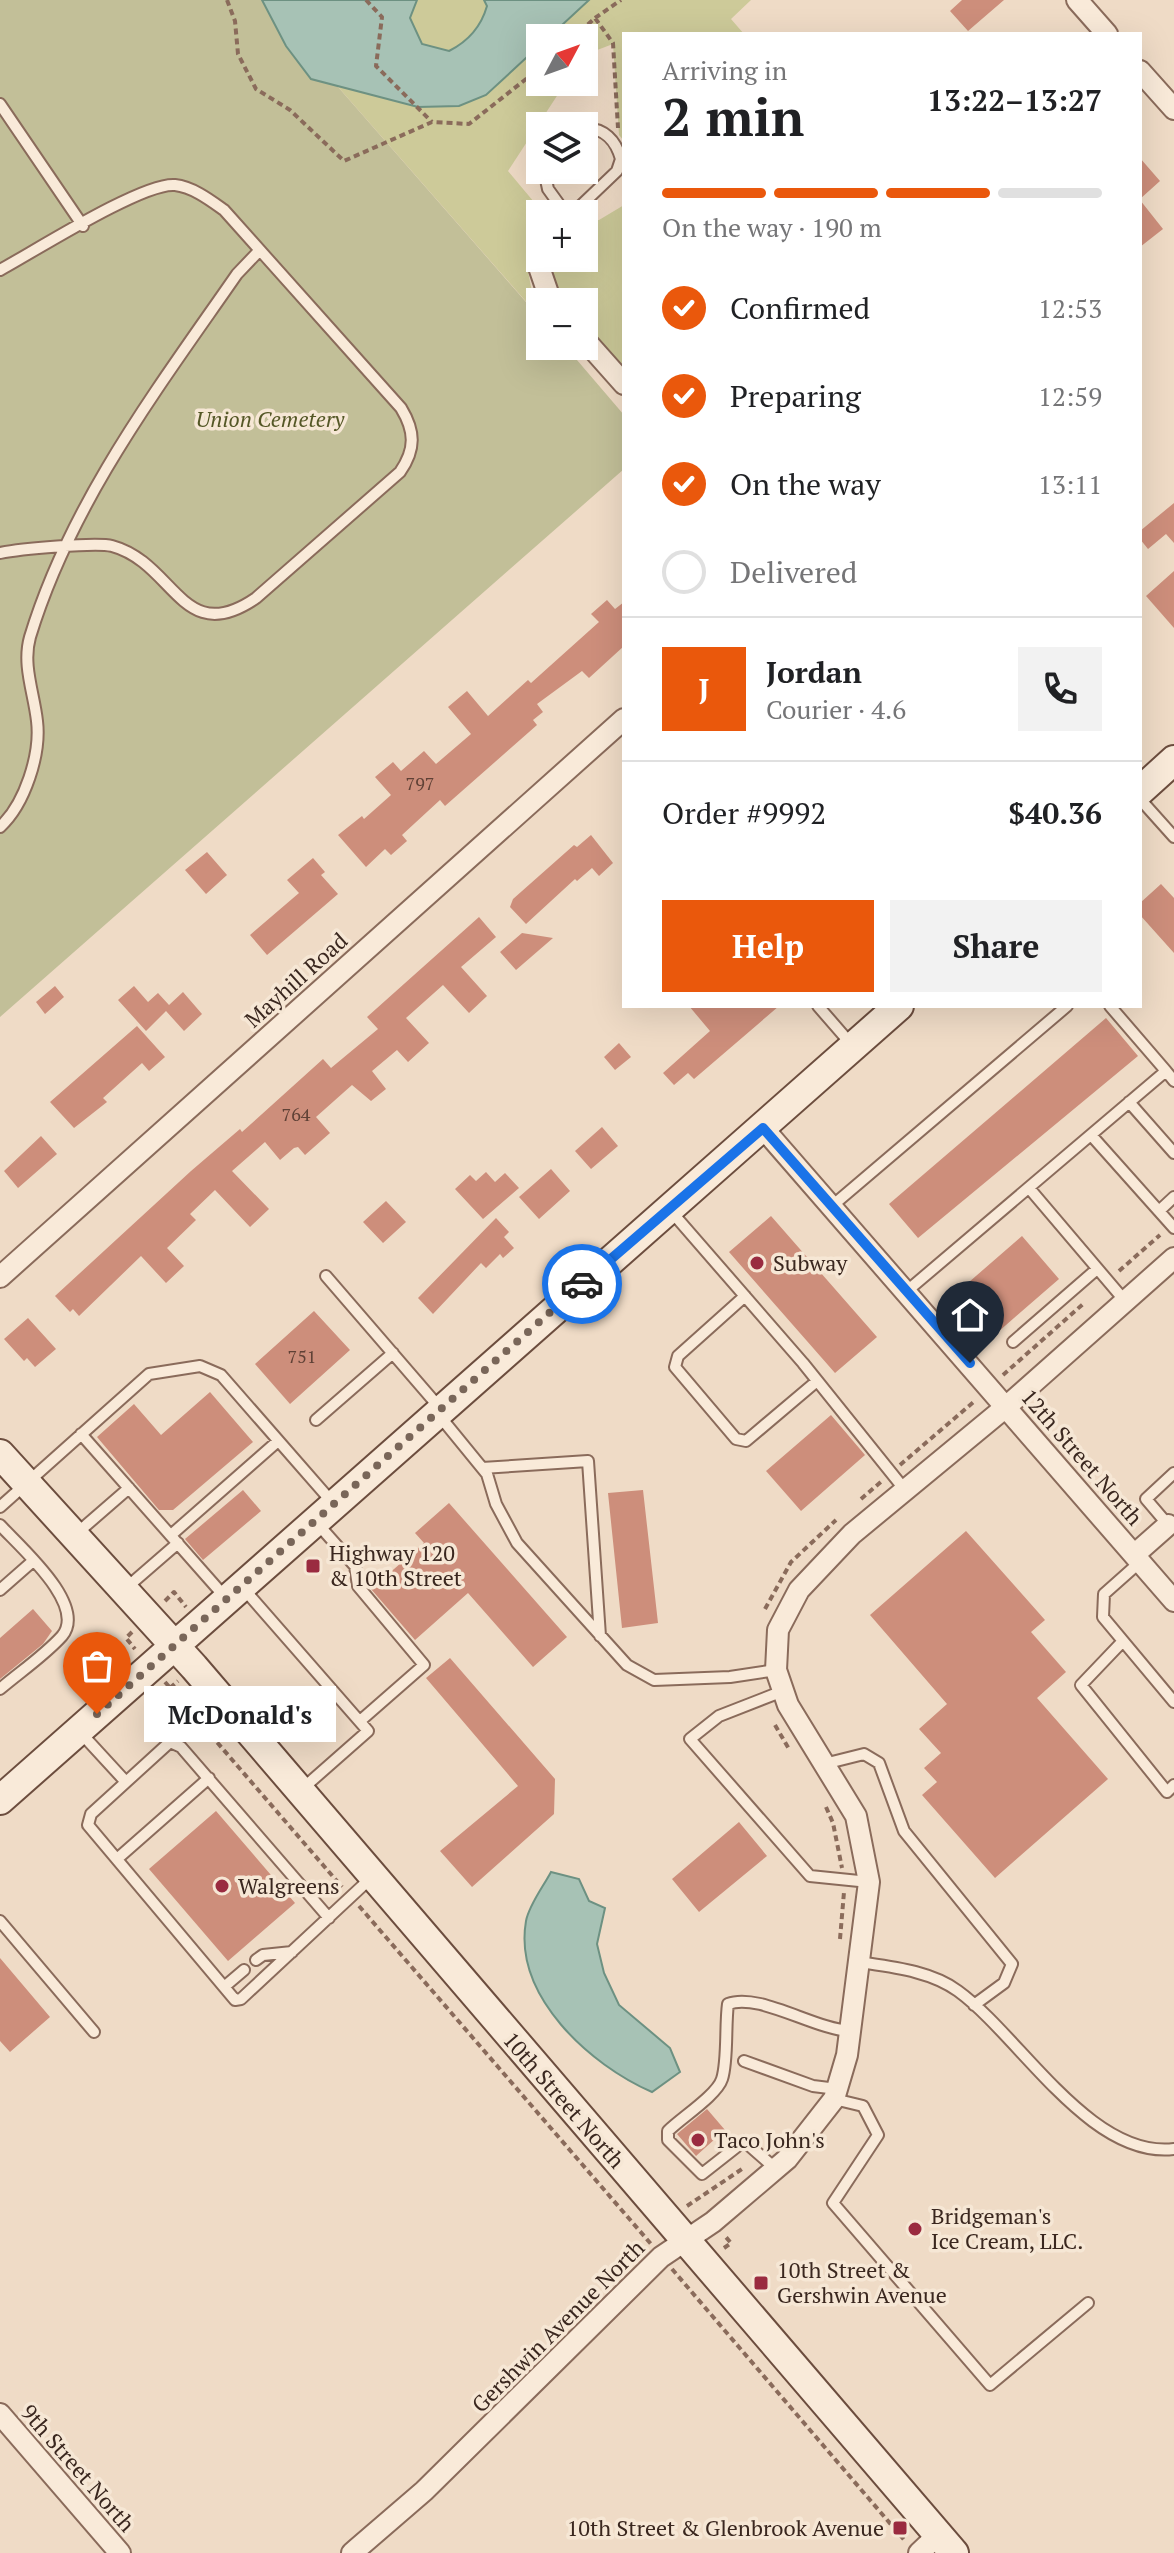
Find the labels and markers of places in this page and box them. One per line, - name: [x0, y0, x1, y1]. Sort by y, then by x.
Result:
- place label: Subway: [773, 1248, 848, 1277]
- marker: Subway: [748, 1254, 766, 1272]
- pin: [936, 1281, 1004, 1363]
- place label: Highway 120 & 10th Street: [329, 1538, 462, 1592]
- marker: Highway 120 & 10th Street: [304, 1557, 322, 1575]
- pin: [63, 1632, 131, 1714]
- callout: McDonald's: [145, 1686, 337, 1742]
- place label: Walgreens: [238, 1871, 340, 1900]
- marker: Walgreens: [213, 1877, 231, 1895]
- place label: Taco John's: [714, 2125, 825, 2154]
- marker: Taco John's: [689, 2131, 707, 2149]
- place label: Bridgeman's Ice Cream, LLC.: [931, 2201, 1083, 2255]
- marker: Bridgeman's Ice Cream, LLC.: [906, 2220, 924, 2238]
- place label: 10th Street & Gershwin Avenue: [777, 2255, 947, 2309]
- marker: 10th Street & Gershwin Avenue: [752, 2274, 770, 2292]
- place label: 10th Street & Glenbrook Avenue: [567, 2513, 884, 2542]
- marker: 10th Street & Glenbrook Avenue: [891, 2519, 909, 2537]

